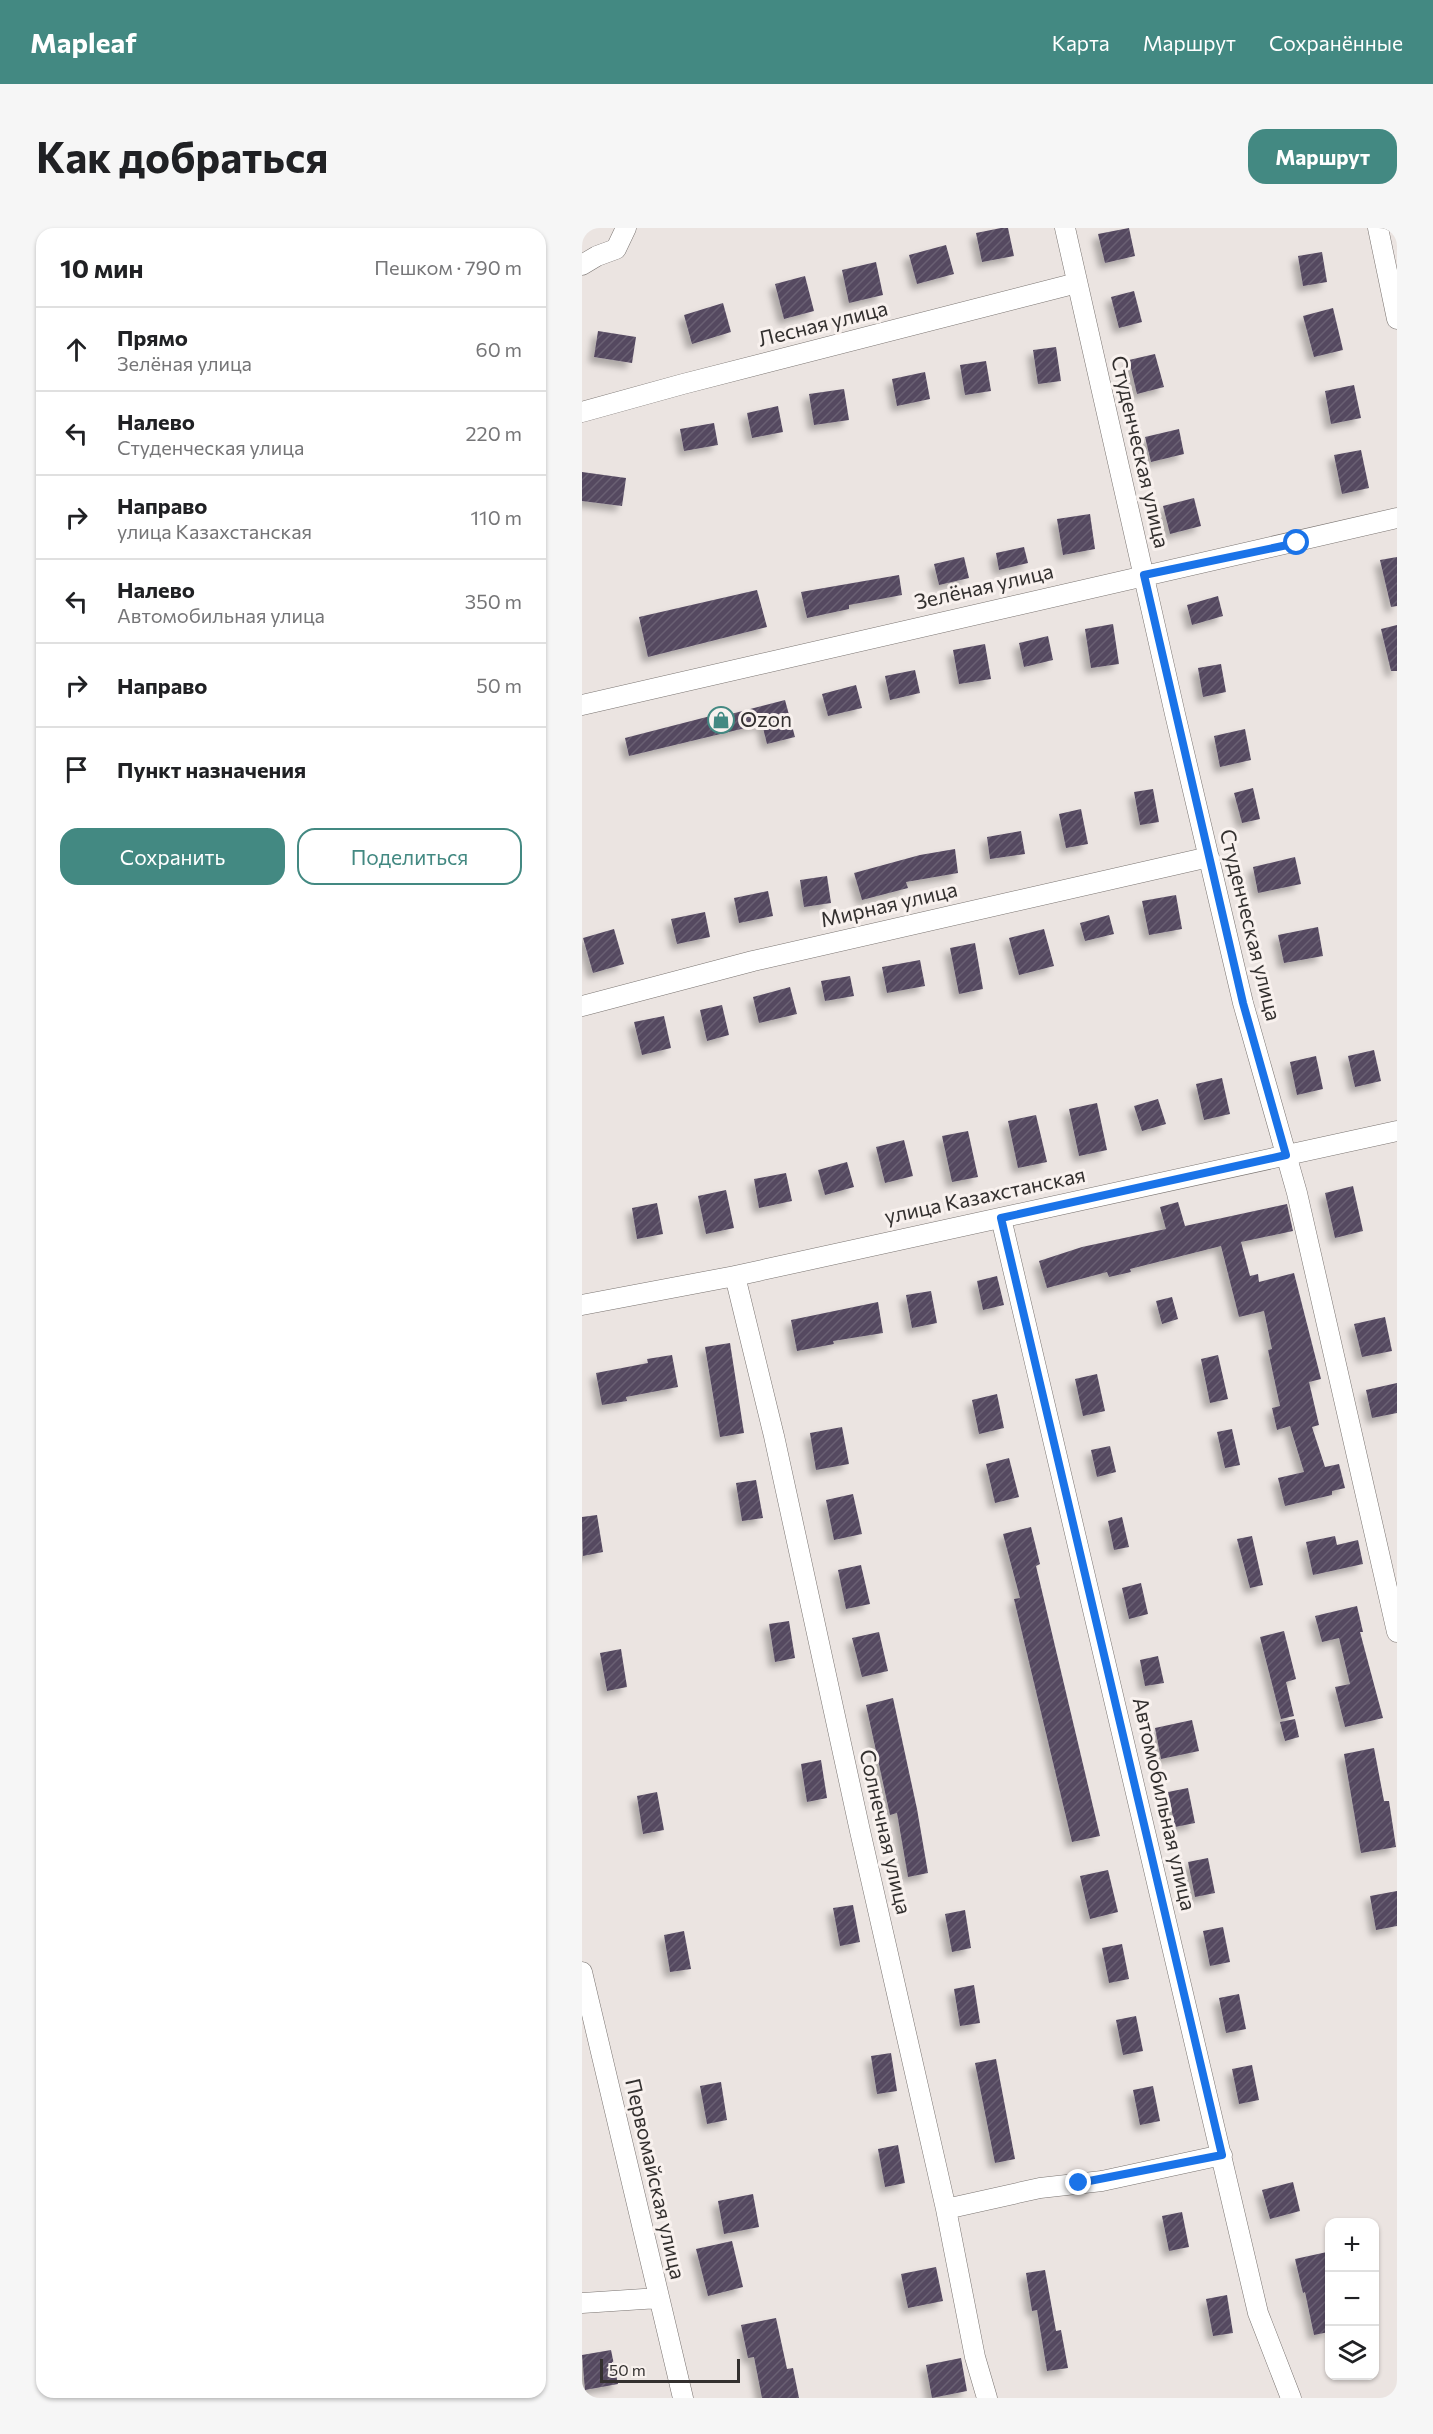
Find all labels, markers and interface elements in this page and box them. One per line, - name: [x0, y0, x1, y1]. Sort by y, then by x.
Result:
- text: Mapleaf: [30, 25, 137, 59]
- text: Карта: [1052, 30, 1110, 55]
- text: Маршрут: [1143, 30, 1236, 55]
- text: Сохранённые: [1269, 30, 1403, 55]
- button: Маршрут: [1248, 129, 1397, 184]
- text: Как добраться: [36, 130, 328, 182]
- text: 10 мин: [60, 252, 143, 283]
- text: Пешком · 790 m: [374, 255, 522, 279]
- street label: Лесная улица: [755, 294, 890, 351]
- text: Прямо: [117, 324, 188, 351]
- icon: ahead: [60, 333, 93, 366]
- text: 60 m: [476, 337, 522, 361]
- text: Зелёная улица: [117, 351, 252, 375]
- street label: Студенческая улица: [1107, 353, 1176, 550]
- text: Налево: [117, 408, 195, 435]
- icon: left: [60, 417, 93, 450]
- text: 220 m: [466, 421, 522, 445]
- text: Студенческая улица: [117, 435, 304, 459]
- text: Направо: [117, 492, 207, 519]
- icon: right: [60, 501, 93, 534]
- text: 110 m: [471, 505, 522, 529]
- text: улица Казахстанская: [117, 519, 312, 543]
- route start: [1283, 529, 1309, 555]
- street label: Зелёная улица: [912, 557, 1055, 614]
- text: Налево: [117, 576, 195, 603]
- icon: left: [60, 585, 93, 618]
- text: 350 m: [465, 589, 522, 613]
- text: Автомобильная улица: [117, 603, 325, 627]
- icon: right: [60, 669, 93, 702]
- text: Направо: [117, 672, 207, 699]
- text: 50 m: [476, 673, 522, 697]
- shop icon: Ozon: [706, 705, 736, 735]
- place label: Ozon: [740, 706, 792, 731]
- icon: arrive: [60, 753, 93, 786]
- text: Пункт назначения: [117, 756, 306, 783]
- street label: Студенческая улица: [1216, 826, 1287, 1023]
- button: Сохранить: [60, 828, 285, 885]
- button: Поделиться: [297, 828, 522, 885]
- street label: Мирная улица: [818, 876, 960, 931]
- street label: улица Казахстанская: [882, 1161, 1087, 1228]
- street label: Автомобильная улица: [1129, 1694, 1202, 1913]
- street label: Солнечная улица: [855, 1747, 918, 1917]
- street label: Первомайская улица: [621, 2076, 692, 2282]
- route end: [1065, 2169, 1091, 2195]
- map controls: [1325, 2218, 1379, 2380]
- button: +: [1325, 2218, 1379, 2272]
- button: −: [1325, 2272, 1379, 2326]
- button: layers: [1325, 2326, 1379, 2380]
- scale bar: [600, 2356, 740, 2384]
- text: 50 m: [609, 2360, 646, 2379]

